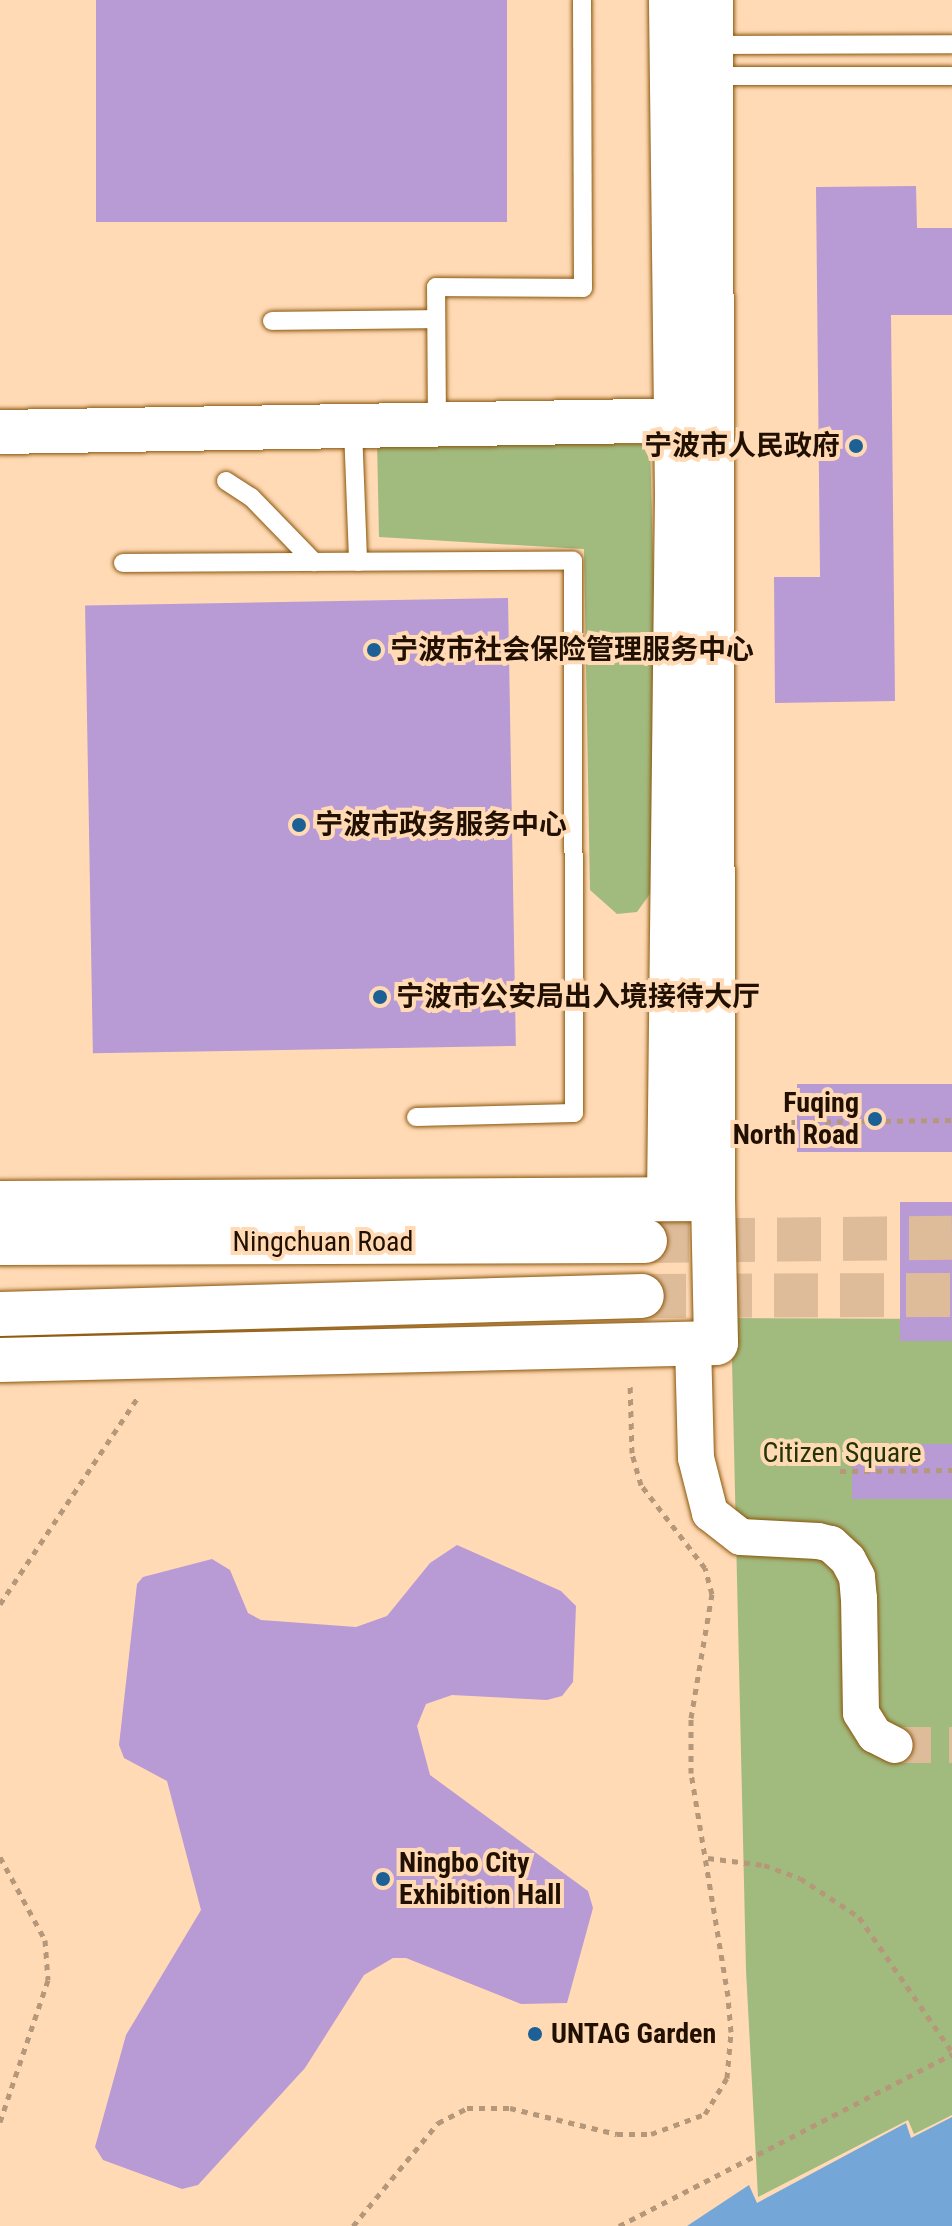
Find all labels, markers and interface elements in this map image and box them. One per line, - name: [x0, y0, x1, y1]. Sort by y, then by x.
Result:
- place label: 宁波市人民政府: [644, 429, 840, 463]
- marker: 宁波市人民政府: [847, 437, 865, 455]
- place label: 宁波市社会保险管理服务中心: [390, 633, 754, 667]
- marker: 宁波市社会保险管理服务中心: [365, 641, 383, 659]
- place label: 宁波市政务服务中心: [315, 808, 567, 842]
- marker: 宁波市政务服务中心: [290, 816, 308, 834]
- place label: 宁波市公安局出入境接待大厅: [396, 980, 760, 1014]
- marker: 宁波市公安局出入境接待大厅: [371, 988, 389, 1006]
- place label: Fuqing North Road: [733, 1086, 859, 1152]
- marker: Fuqing North Road: [866, 1110, 884, 1128]
- street label: Ningchuan Road: [233, 1225, 413, 1259]
- park label: Citizen Square: [762, 1436, 922, 1470]
- place label: Ningbo City Exhibition Hall: [399, 1846, 561, 1912]
- marker: Ningbo City Exhibition Hall: [374, 1870, 392, 1888]
- place label: UNTAG Garden: [551, 2017, 716, 2051]
- marker: UNTAG Garden: [526, 2025, 544, 2043]

